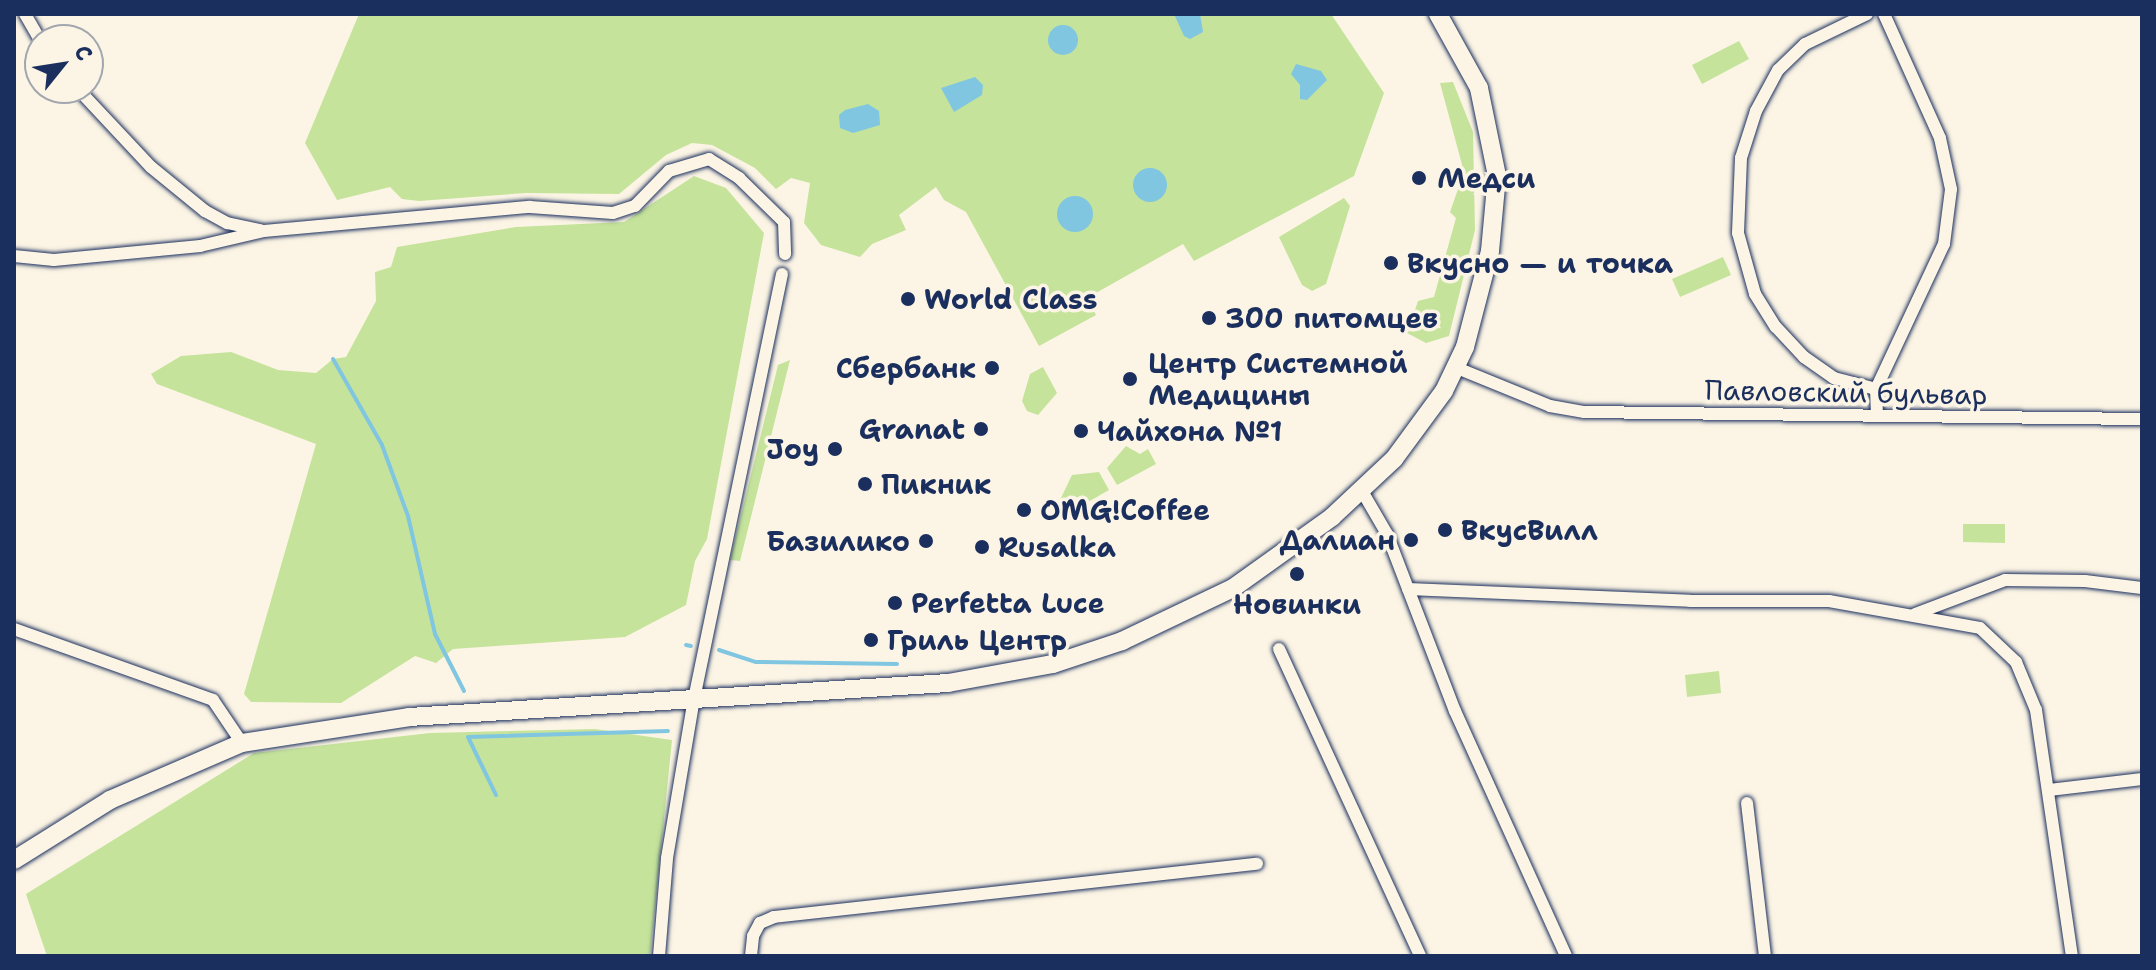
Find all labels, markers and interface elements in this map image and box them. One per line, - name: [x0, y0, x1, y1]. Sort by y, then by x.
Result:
- north arrow: [24, 24, 104, 104]
- text: С: [68, 40, 99, 66]
- place label: Медси: [1437, 161, 1535, 195]
- marker: Медси: [1408, 167, 1430, 189]
- place label: Вкусно — и точка: [1407, 246, 1673, 280]
- marker: Вкусно — и точка: [1382, 254, 1400, 272]
- place label: World Class: [924, 282, 1098, 316]
- marker: World Class: [899, 290, 917, 308]
- place label: 300 питомцев: [1225, 301, 1438, 335]
- marker: 300 питомцев: [1200, 309, 1218, 327]
- place label: Центр Системной Медицины: [1148, 346, 1408, 412]
- place label: Сбербанк: [836, 351, 976, 385]
- marker: Сбербанк: [983, 359, 1001, 377]
- marker: Центр Системной Медицины: [1119, 368, 1141, 390]
- street label: Павловский бульвар: [1704, 373, 1988, 411]
- place label: Granat: [859, 412, 965, 446]
- place label: Чайхона №1: [1097, 414, 1282, 448]
- marker: Granat: [972, 420, 990, 438]
- marker: Чайхона №1: [1072, 422, 1090, 440]
- place label: Joy: [766, 432, 819, 466]
- marker: Joy: [826, 440, 844, 458]
- place label: Пикник: [881, 467, 991, 501]
- marker: Пикник: [856, 475, 874, 493]
- place label: OMG!Coffee: [1040, 493, 1210, 527]
- marker: OMG!Coffee: [1015, 501, 1033, 519]
- place label: ВкусВилл: [1461, 513, 1598, 547]
- marker: ВкусВилл: [1436, 521, 1454, 539]
- place label: Далиан: [1280, 523, 1395, 557]
- place label: Базилико: [766, 524, 910, 558]
- place label: Rusalka: [998, 530, 1116, 564]
- marker: Далиан: [1402, 531, 1420, 549]
- marker: Базилико: [917, 532, 935, 550]
- marker: Rusalka: [973, 538, 991, 556]
- marker: Новинки: [1288, 565, 1306, 583]
- place label: Perfetta Luce: [911, 586, 1105, 620]
- place label: Новинки: [1233, 587, 1361, 621]
- marker: Perfetta Luce: [886, 594, 904, 612]
- place label: Гриль Центр: [887, 623, 1067, 657]
- marker: Гриль Центр: [862, 631, 880, 649]

